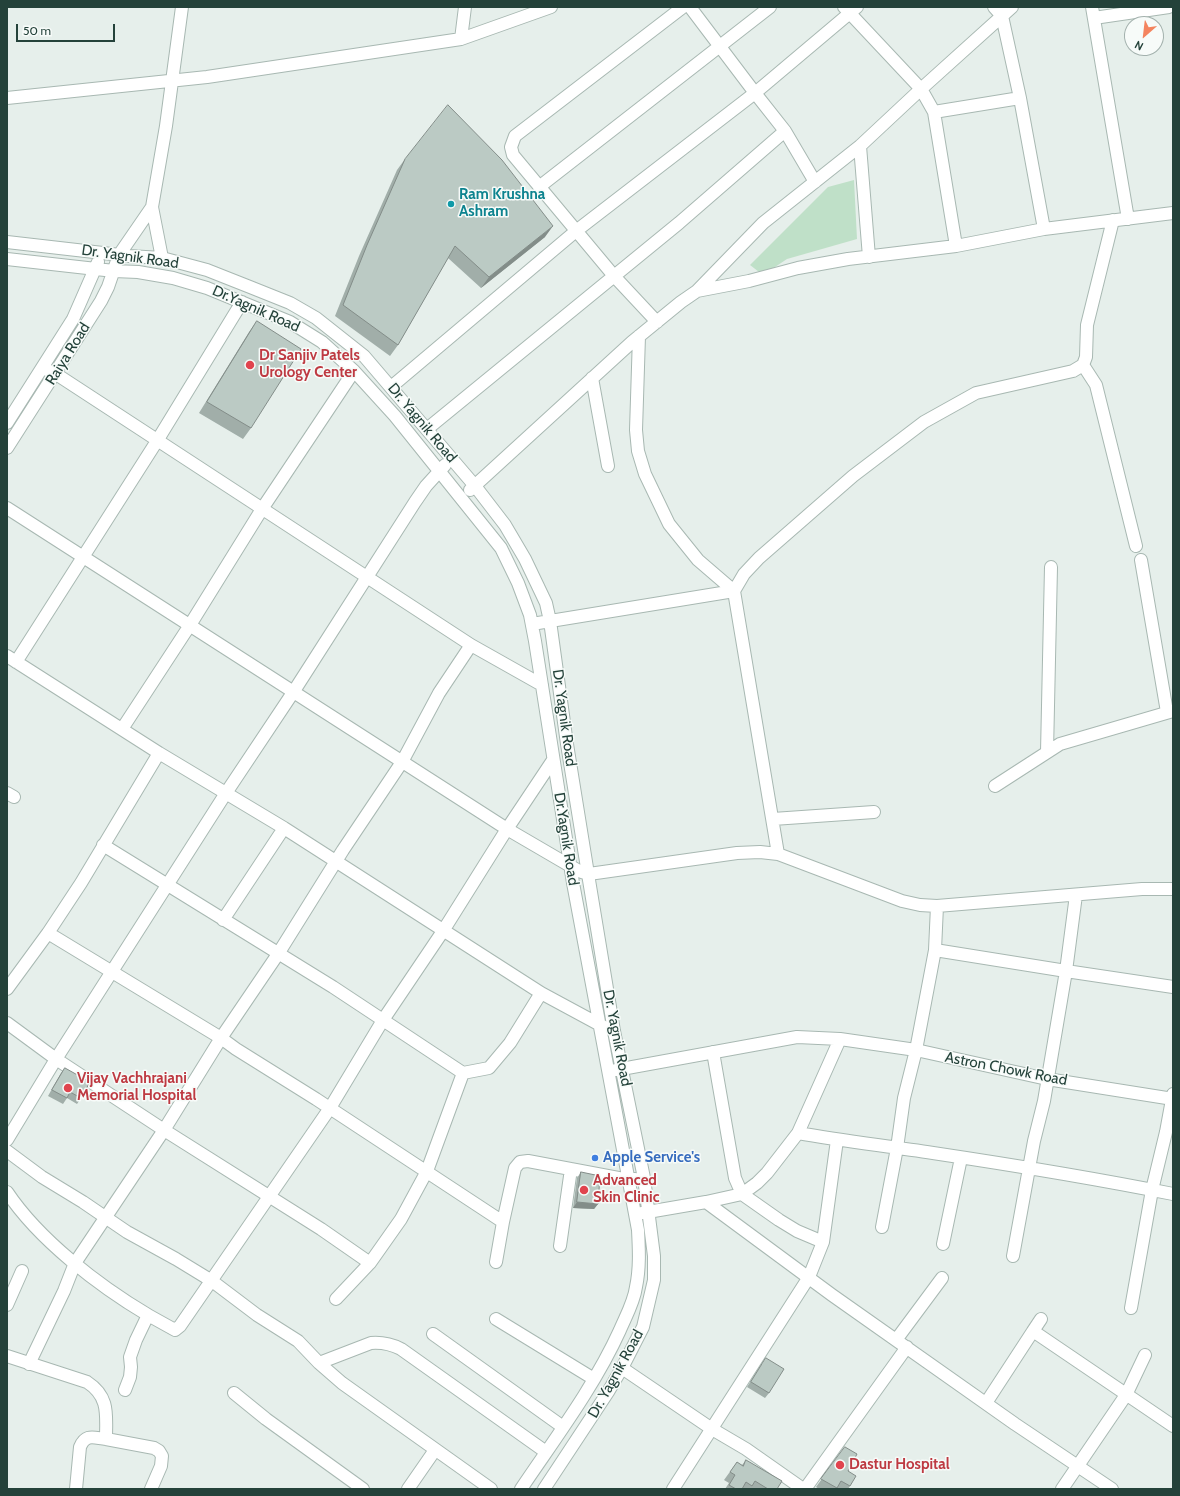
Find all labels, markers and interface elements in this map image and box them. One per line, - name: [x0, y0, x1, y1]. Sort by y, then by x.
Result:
- scale bar: [18, 16, 117, 42]
- north arrow: [1124, 16, 1164, 56]
- text: 50 m: [23, 23, 51, 38]
- text: N: [1132, 38, 1146, 54]
- place label: Ram Krushna Ashram: [459, 186, 545, 221]
- marker: Ram Krushna Ashram: [446, 199, 456, 209]
- street label: Dr. Yagnik Road: [80, 241, 180, 273]
- street label: Dr.Yagnik Road: [209, 282, 303, 336]
- street label: Raiya Road: [42, 320, 94, 388]
- place label: Dr Sanjiv Patels Urology Center: [259, 347, 360, 382]
- marker: Dr Sanjiv Patels Urology Center: [244, 359, 256, 371]
- street label: Dr. Yagnik Road: [384, 380, 460, 466]
- street label: Dr. Yagnik Road: [548, 668, 580, 768]
- street label: Dr.Yagnik Road: [550, 791, 582, 887]
- street label: Dr. Yagnik Road: [599, 988, 635, 1088]
- street label: Astron Chowk Road: [943, 1048, 1069, 1090]
- place label: Vijay Vachhrajani Memorial Hospital: [77, 1070, 196, 1105]
- marker: Vijay Vachhrajani Memorial Hospital: [62, 1082, 74, 1094]
- place label: Apple Service's: [603, 1149, 700, 1167]
- marker: Apple Service's: [590, 1153, 600, 1163]
- place label: Advanced Skin Clinic: [593, 1172, 660, 1207]
- marker: Advanced Skin Clinic: [578, 1184, 590, 1196]
- street label: Dr. Yagnik Road: [584, 1327, 648, 1421]
- place label: Dastur Hospital: [849, 1456, 950, 1474]
- marker: Dastur Hospital: [834, 1459, 846, 1471]

